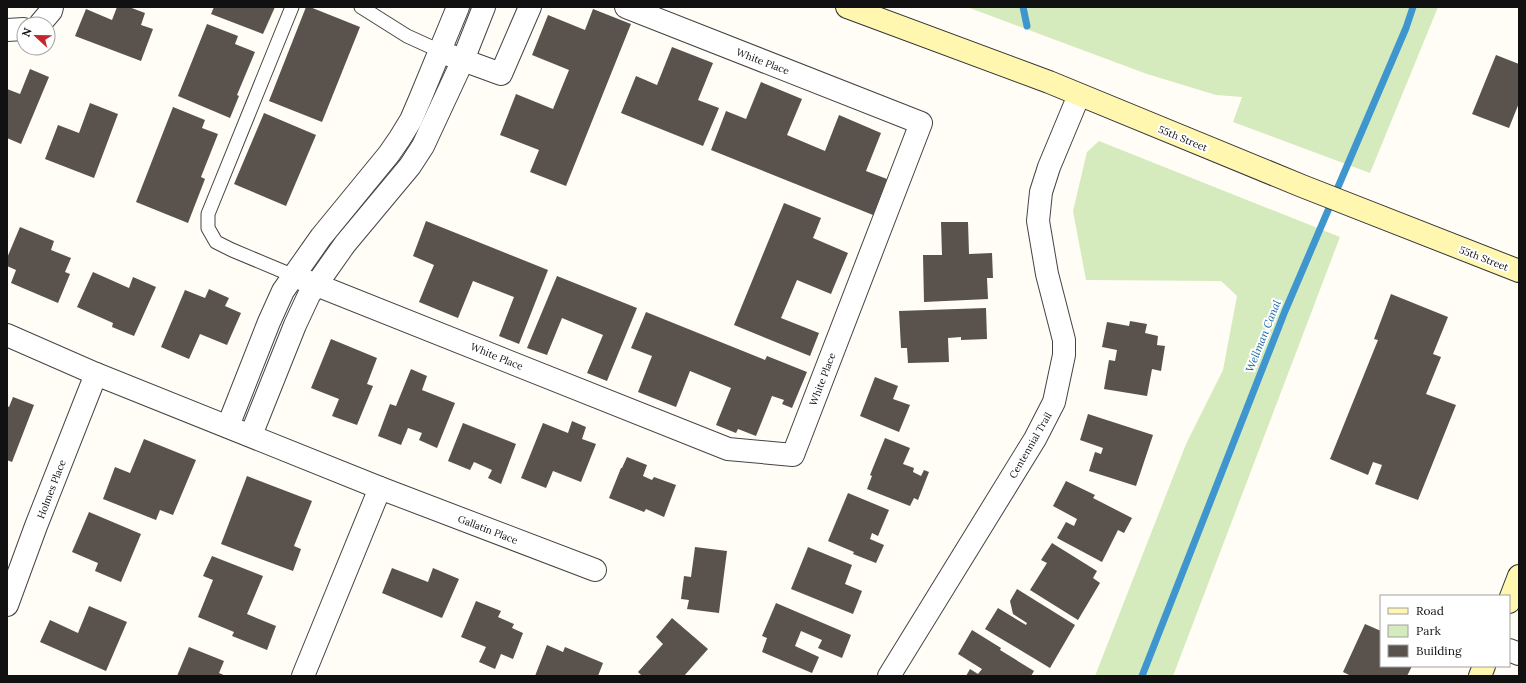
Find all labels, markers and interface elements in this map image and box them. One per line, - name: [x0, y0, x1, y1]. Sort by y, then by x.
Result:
- north arrow: [16, 16, 56, 56]
- text: N: [19, 25, 35, 39]
- street label: White Place: [735, 45, 792, 78]
- street label: 55th Street: [1156, 123, 1209, 154]
- street label: 55th Street: [1457, 243, 1510, 274]
- water label: Wellman Canal: [1242, 298, 1284, 374]
- street label: White Place: [469, 340, 526, 373]
- street label: White Place: [806, 350, 839, 407]
- street label: Centennial Trail: [1006, 410, 1055, 481]
- street label: Holmes Place: [34, 457, 69, 521]
- street label: Gallatin Place: [456, 512, 520, 547]
- legend: [1380, 595, 1510, 667]
- text: Road: [1416, 603, 1444, 618]
- text: Park: [1416, 623, 1442, 638]
- text: Building: [1416, 643, 1462, 658]

